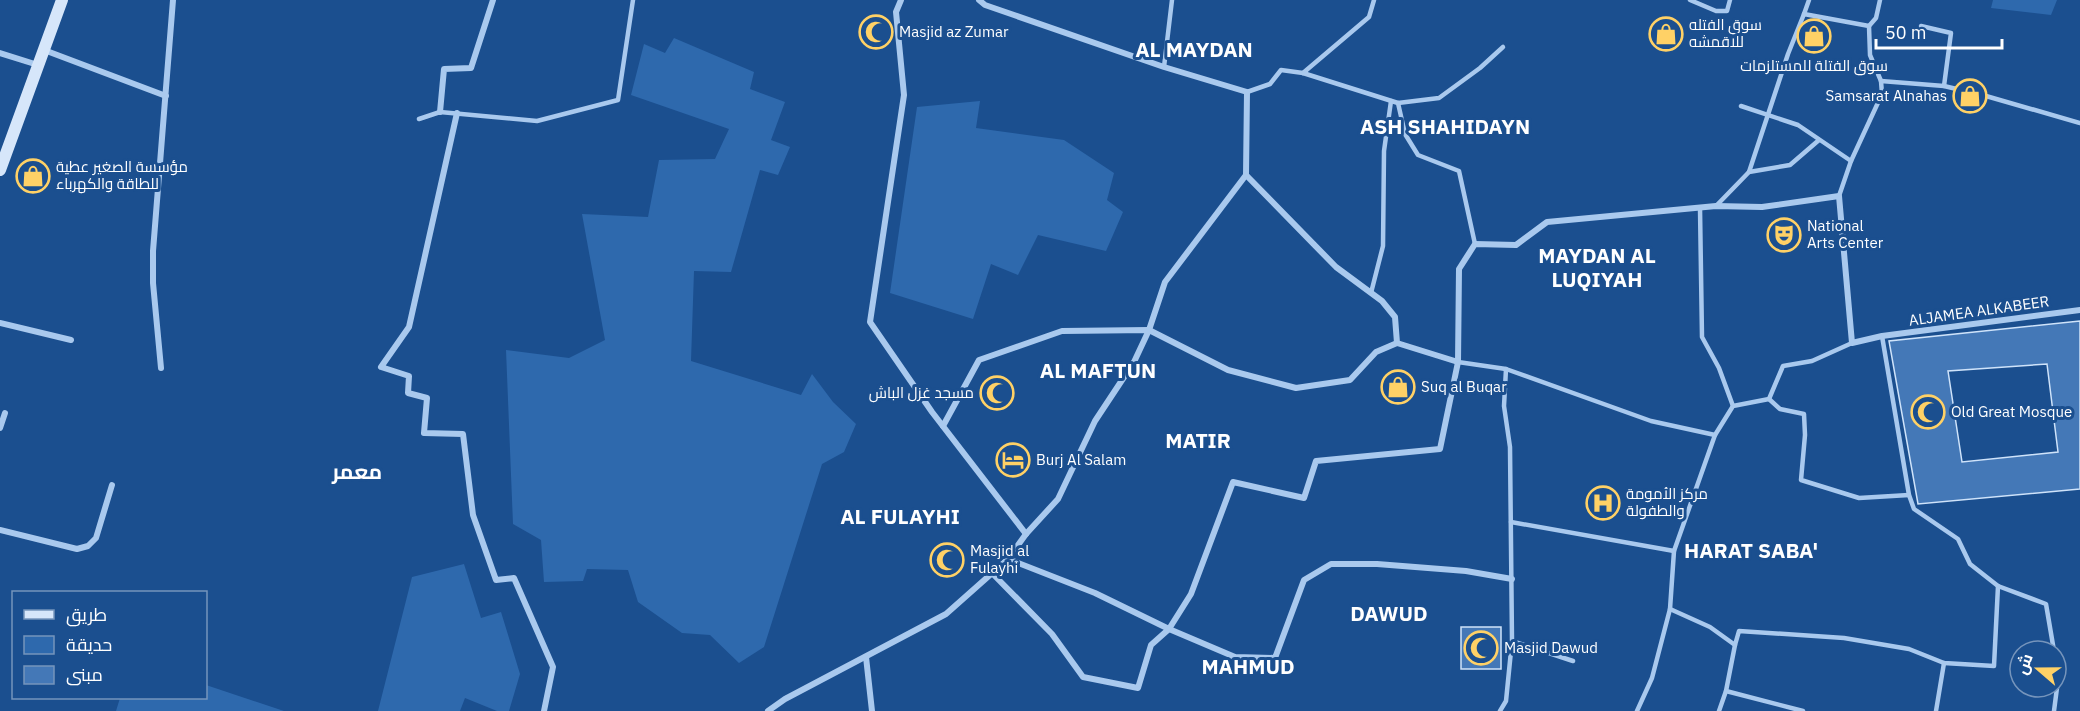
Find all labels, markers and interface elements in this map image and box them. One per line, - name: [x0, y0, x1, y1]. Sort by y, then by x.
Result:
- scale bar: [1876, 12, 2002, 50]
- mosque icon: Masjid az Zumar: [858, 14, 894, 50]
- place label: سوق الفتله للاقمشه: [1689, 15, 1762, 51]
- shop icon: سوق الفتله للاقمشه: [1648, 16, 1684, 52]
- shop icon: سوق الفتلة للمستلزمات: [1796, 18, 1832, 54]
- text: 50 m: [1885, 21, 1927, 44]
- place label: Masjid az Zumar: [899, 22, 1009, 41]
- district label: AL MAYDAN: [1135, 35, 1253, 63]
- place label: سوق الفتلة للمستلزمات: [1740, 56, 1888, 76]
- shop icon: Samsarat Alnahas: [1952, 78, 1988, 114]
- place label: Samsarat Alnahas: [1826, 86, 1947, 105]
- district label: ASH SHAHIDAYN: [1360, 112, 1530, 140]
- place label: مؤسسة الصغير عطية للطاقة والكهرباء: [56, 157, 188, 194]
- shop icon: مؤسسة الصغير عطية للطاقة والكهرباء: [15, 158, 51, 194]
- place label: National Arts Center: [1807, 216, 1884, 252]
- theatre icon: National Arts Center: [1766, 217, 1802, 253]
- district label: MAYDAN AL LUQIYAH: [1538, 241, 1656, 293]
- street label: ALJAMEA ALKABEER: [1908, 291, 2050, 330]
- district label: AL MAFTUN: [1040, 356, 1156, 384]
- shop icon: Suq al Buqar: [1380, 369, 1416, 405]
- mosque icon: مسجد غزل الباش: [979, 375, 1015, 411]
- place label: Suq al Buqar: [1421, 377, 1507, 396]
- place label: مسجد غزل الباش: [869, 383, 974, 403]
- mosque icon: Old Great Mosque: [1910, 394, 1946, 430]
- place label: Old Great Mosque: [1951, 402, 2072, 421]
- district label: MATIR: [1165, 426, 1231, 454]
- hotel icon: Burj Al Salam: [995, 442, 1031, 478]
- place label: Burj Al Salam: [1036, 450, 1126, 469]
- district label: معمر: [331, 457, 382, 485]
- place label: مركز الأمومة والطفولة: [1626, 484, 1708, 520]
- hospital icon: مركز الأمومة والطفولة: [1585, 485, 1621, 521]
- district label: AL FULAYHI: [840, 502, 960, 530]
- district label: HARAT SABA': [1684, 536, 1818, 564]
- place label: Masjid al Fulayhi: [970, 541, 1029, 577]
- mosque icon: Masjid al Fulayhi: [929, 542, 965, 578]
- legend: [12, 591, 207, 699]
- district label: DAWUD: [1350, 599, 1428, 627]
- text: طريق: [66, 603, 107, 627]
- mosque icon: Masjid Dawud: [1463, 630, 1499, 666]
- text: حديقة: [66, 633, 112, 656]
- place label: Masjid Dawud: [1504, 638, 1598, 657]
- north arrow: [2008, 639, 2068, 699]
- text: ش: [2011, 651, 2037, 677]
- district label: MAHMUD: [1201, 652, 1295, 680]
- text: مبنى: [66, 663, 103, 686]

